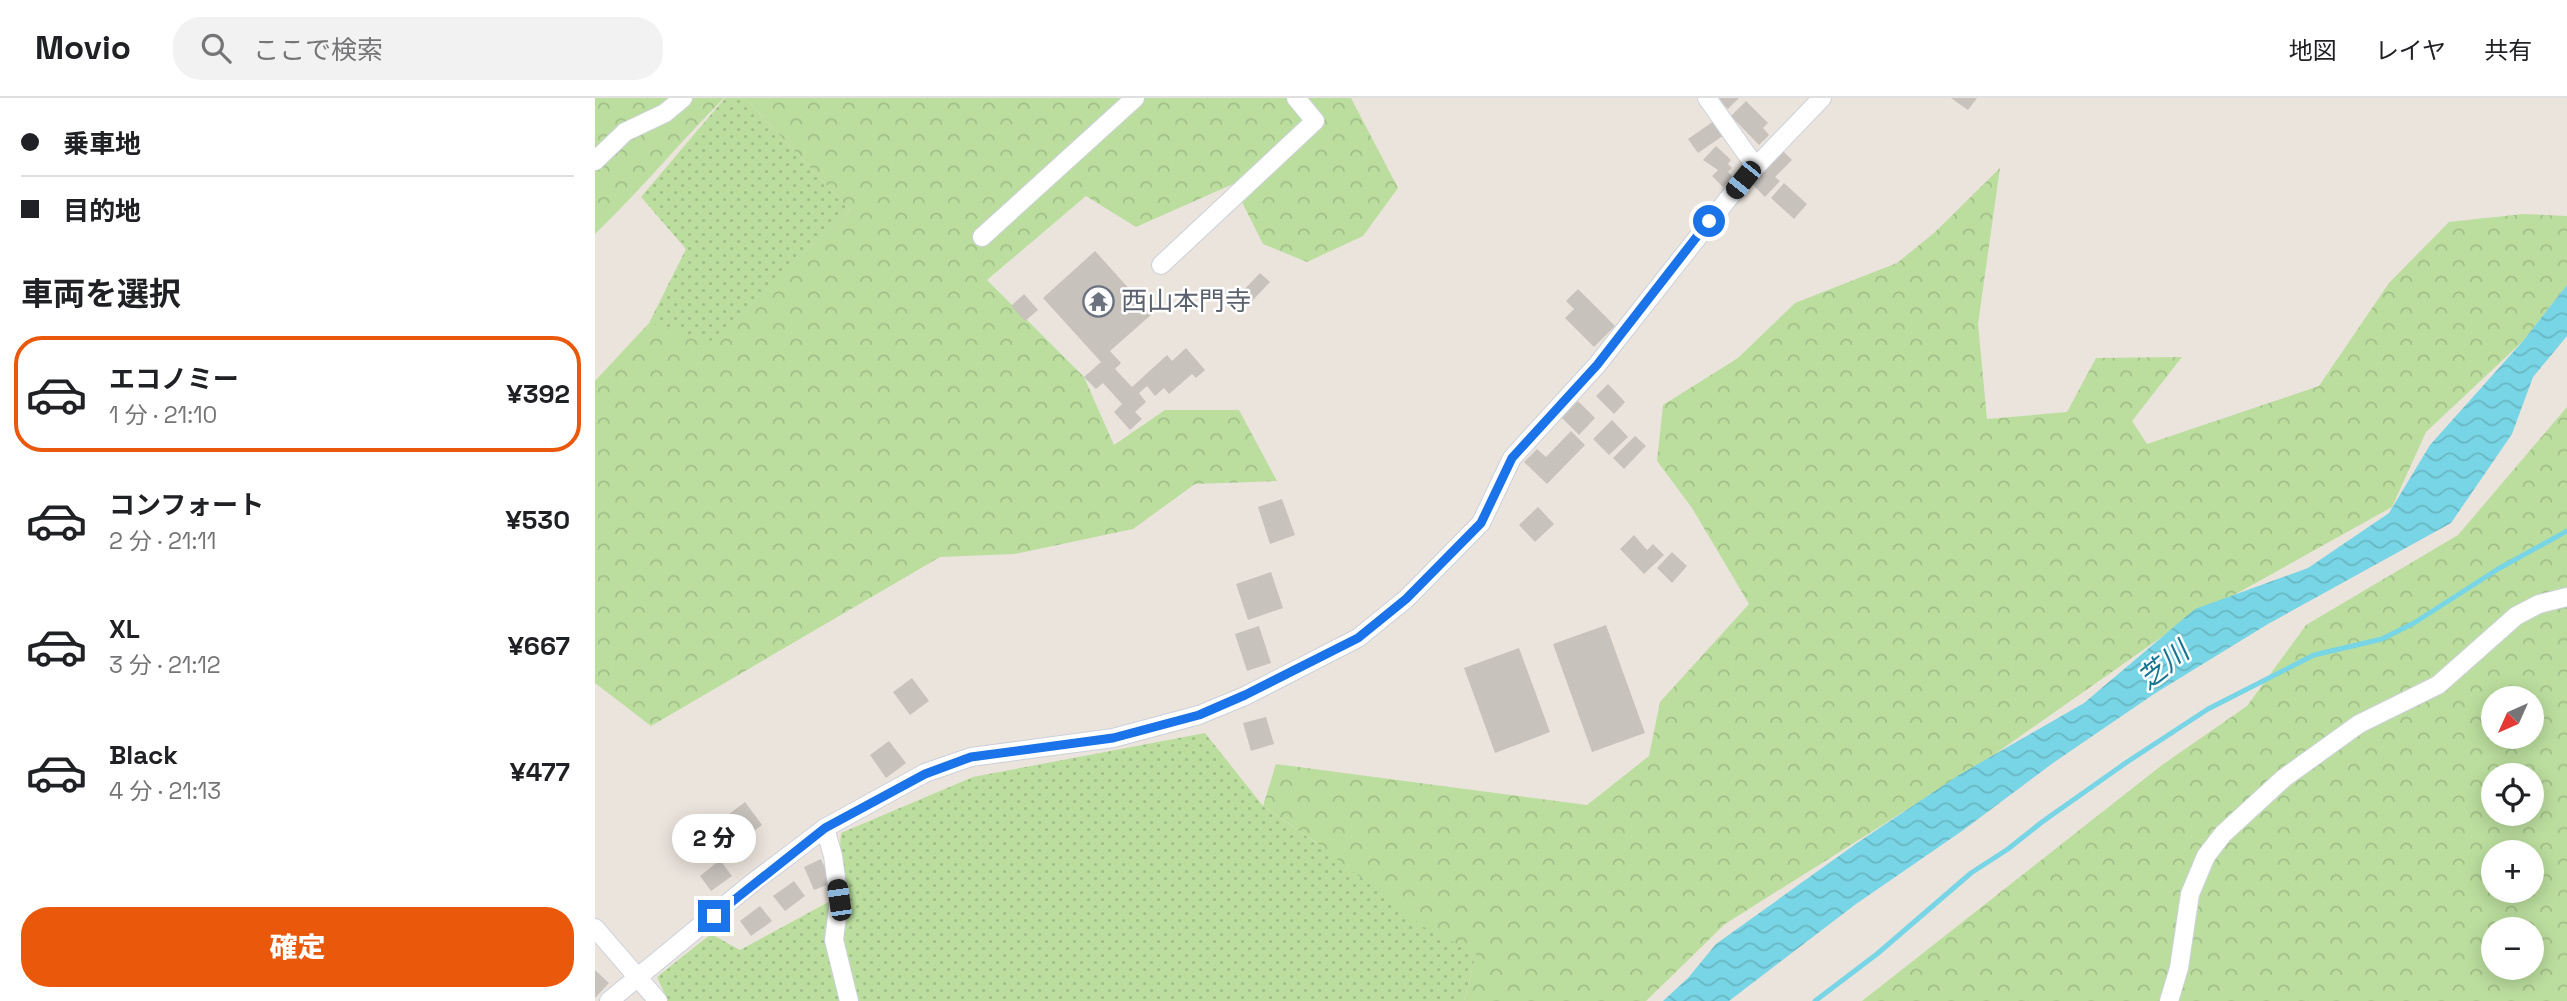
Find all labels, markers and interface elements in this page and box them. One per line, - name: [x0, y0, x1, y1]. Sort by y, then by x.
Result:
- search box: [173, 17, 663, 80]
- text: Movio: [35, 27, 131, 69]
- icon: search: [197, 29, 235, 67]
- text: ここで検索: [253, 33, 383, 67]
- text: 地図: [2289, 35, 2337, 66]
- text: レイヤ: [2375, 35, 2446, 66]
- text: 共有: [2484, 35, 2532, 66]
- text: 乗車地: [63, 127, 141, 161]
- car: [1722, 157, 1765, 203]
- text: 目的地: [63, 194, 141, 228]
- route start: [1693, 205, 1725, 237]
- text: 車両を選択: [21, 274, 181, 314]
- temple icon: 西山本門寺: [1081, 284, 1115, 318]
- place label: 西山本門寺: [1121, 284, 1251, 318]
- text: エコノミー: [109, 362, 239, 396]
- icon: car: [25, 363, 88, 426]
- text: ¥392: [507, 377, 570, 411]
- text: 1 分 · 21:10: [109, 400, 217, 430]
- text: コンフォート: [109, 488, 264, 522]
- icon: car: [25, 489, 88, 552]
- text: ¥530: [506, 503, 570, 537]
- text: 2 分 · 21:11: [109, 526, 216, 556]
- text: XL: [109, 612, 140, 646]
- icon: car: [25, 615, 88, 678]
- text: ¥667: [508, 629, 570, 663]
- water label: 芝川: [2130, 632, 2198, 697]
- text: 3 分 · 21:12: [109, 650, 221, 680]
- north arrow: [2481, 686, 2545, 749]
- map controls: [2481, 686, 2544, 980]
- text: Black: [109, 738, 178, 772]
- icon: car: [25, 741, 88, 804]
- text: ¥477: [510, 755, 570, 789]
- button: locate: [2481, 763, 2544, 826]
- text: 4 分 · 21:13: [109, 776, 221, 806]
- callout: 2 分: [672, 814, 756, 864]
- text: 2 分: [693, 823, 735, 853]
- button: +: [2481, 840, 2544, 903]
- car: [826, 878, 853, 922]
- route end: [698, 900, 730, 932]
- button: 確定: [21, 907, 574, 987]
- button: −: [2481, 917, 2544, 980]

